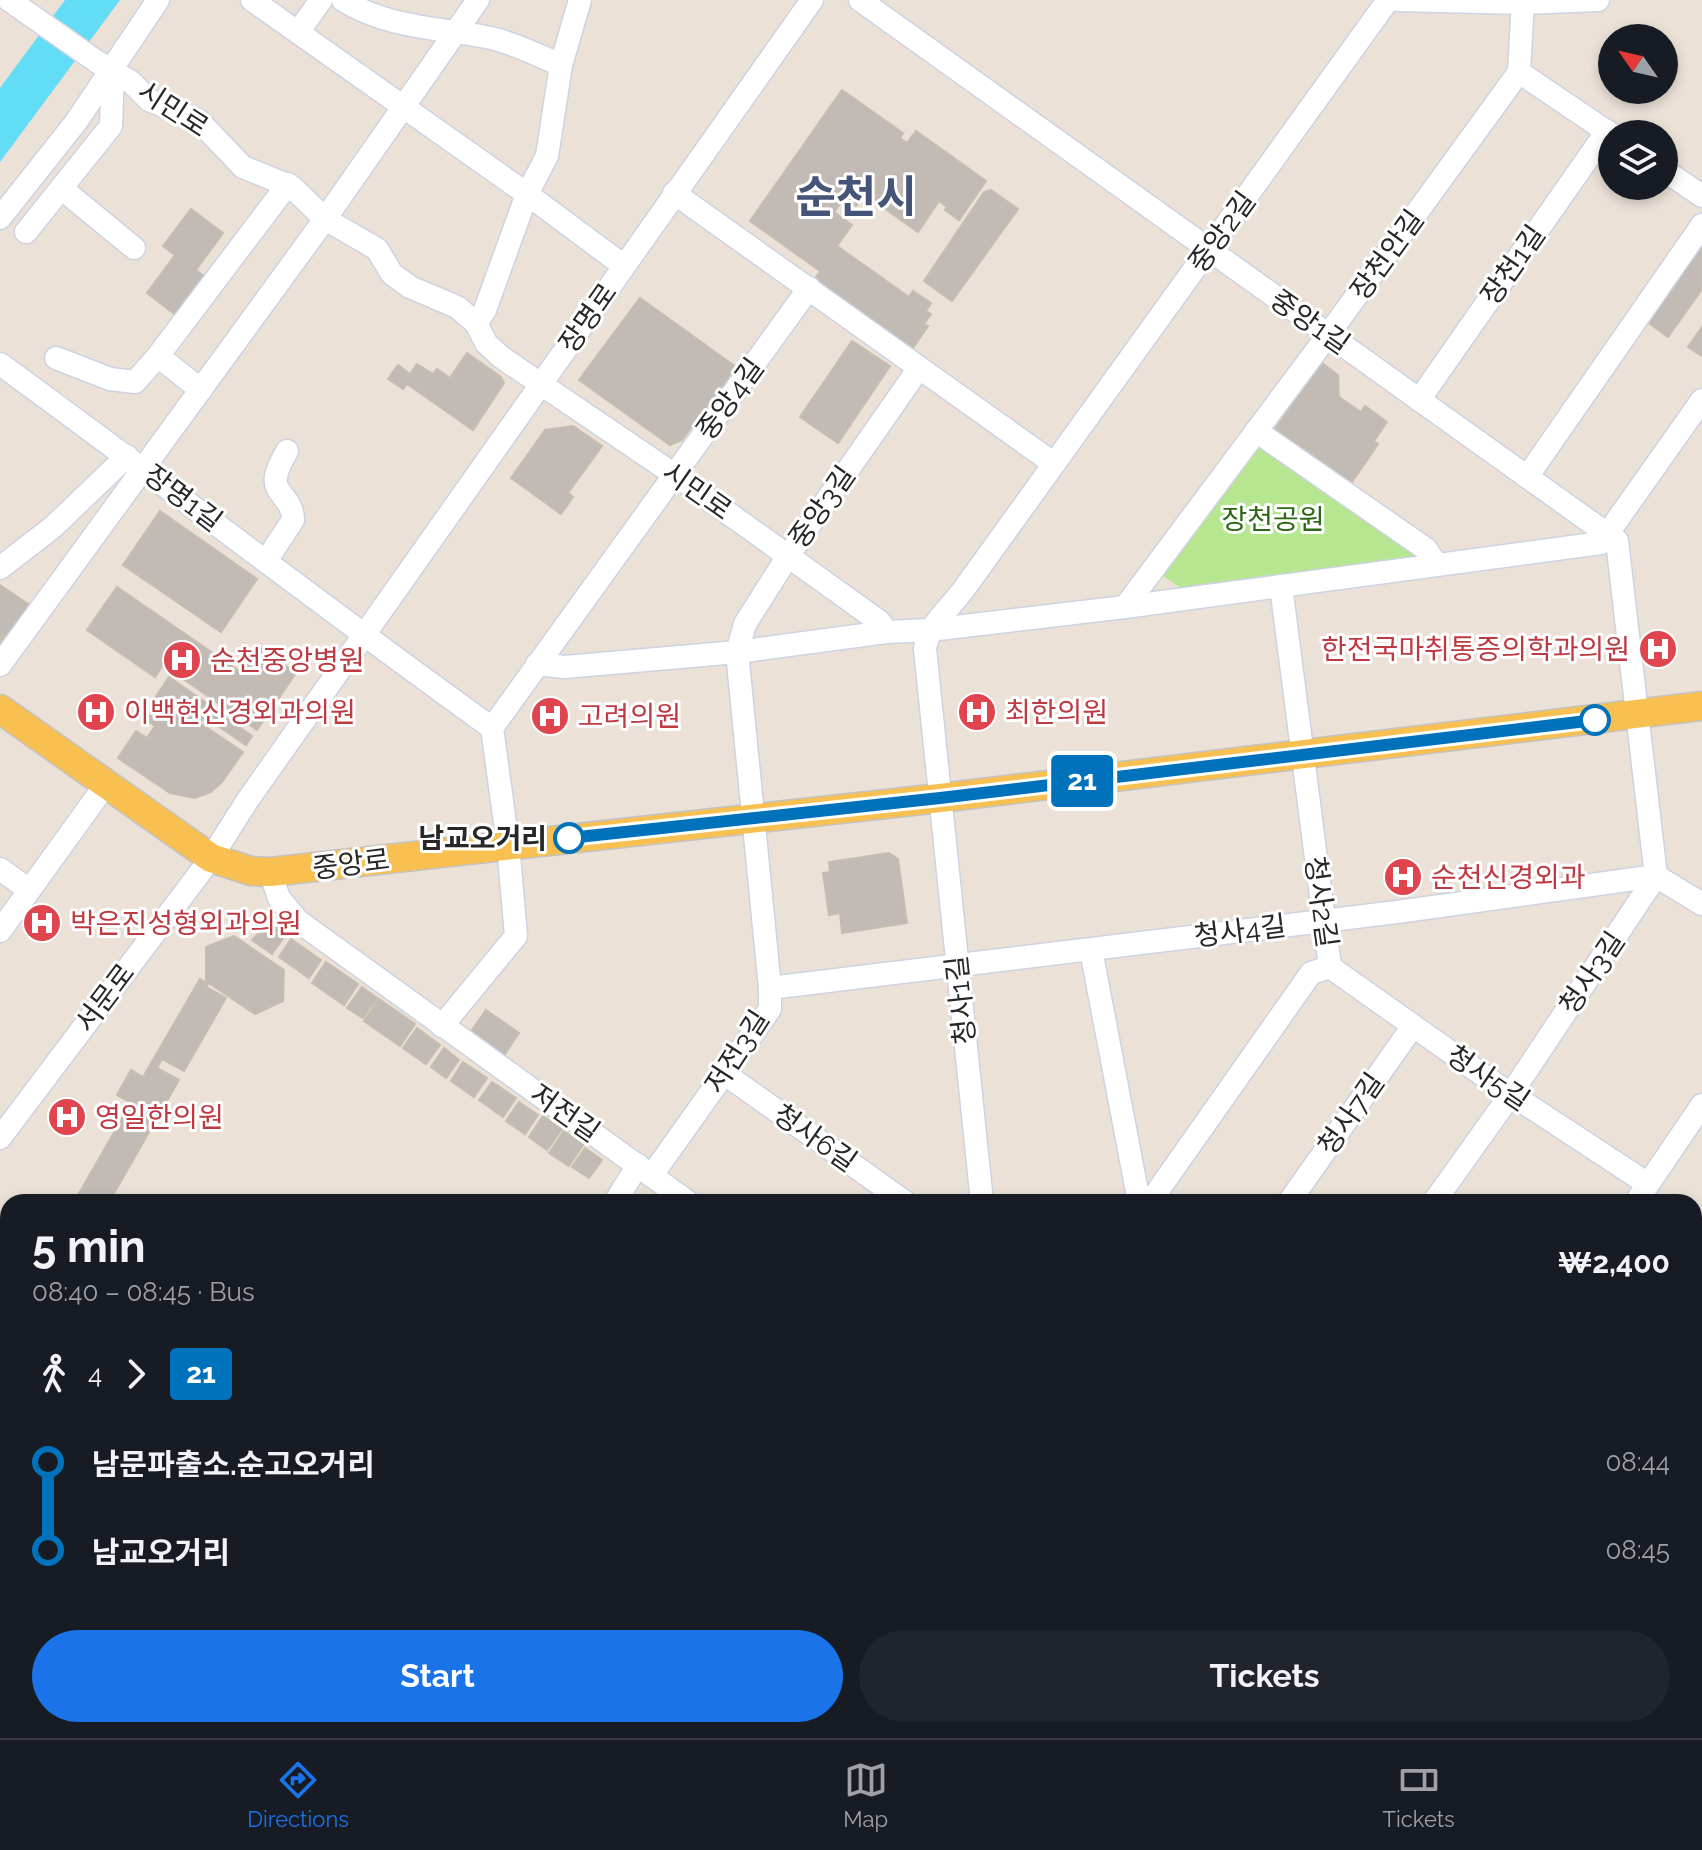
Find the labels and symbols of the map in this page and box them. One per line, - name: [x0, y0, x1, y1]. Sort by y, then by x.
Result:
- north arrow: [1598, 24, 1678, 104]
- street label: 시민로: [132, 74, 214, 144]
- district label: 순천시: [795, 171, 917, 222]
- street label: 중앙2길: [1182, 185, 1262, 279]
- street label: 장천안길: [1343, 204, 1431, 306]
- street label: 장천1길: [1474, 219, 1552, 311]
- street label: 장명로: [552, 277, 624, 359]
- street label: 중앙1길: [1264, 283, 1356, 361]
- street label: 중앙4길: [689, 352, 771, 446]
- street label: 시민로: [656, 455, 738, 527]
- street label: 장명1길: [137, 458, 229, 538]
- street label: 중앙3길: [782, 460, 862, 554]
- park label: 장천공원: [1221, 503, 1325, 536]
- hospital icon: 한전국마취통증의학과의원: [1637, 628, 1679, 670]
- place label: 한전국마취통증의학과의원: [1321, 633, 1630, 666]
- hospital icon: 순천중앙병원: [161, 639, 203, 681]
- place label: 순천중앙병원: [210, 644, 365, 677]
- hospital icon: 이백현신경외과의원: [75, 691, 117, 733]
- hospital icon: 최한의원: [956, 691, 998, 733]
- hospital icon: 고려의원: [529, 695, 571, 737]
- place label: 이백현신경외과의원: [124, 696, 356, 729]
- place label: 최한의원: [1005, 696, 1108, 729]
- place label: 고려의원: [578, 700, 681, 733]
- unlabelled marker: [1580, 705, 1610, 735]
- line badge: 21: [1046, 755, 1118, 807]
- place label: 남교오거리: [418, 822, 547, 855]
- marker: 남교오거리: [554, 823, 584, 853]
- street label: 중앙로: [311, 843, 391, 885]
- street label: 청사2길: [1298, 854, 1344, 950]
- hospital icon: 순천신경외과: [1382, 856, 1424, 898]
- place label: 순천신경외과: [1431, 861, 1586, 894]
- hospital icon: 박은진성형외과의원: [21, 902, 63, 944]
- place label: 박은진성형외과의원: [70, 907, 302, 940]
- street label: 청사4길: [1192, 909, 1288, 953]
- street label: 청사3길: [1553, 926, 1631, 1020]
- street label: 청사1길: [940, 954, 982, 1046]
- street label: 서문로: [69, 957, 141, 1039]
- street label: 저전3길: [698, 1004, 776, 1100]
- street label: 청사5길: [1440, 1038, 1536, 1118]
- street label: 청사7길: [1311, 1067, 1391, 1161]
- street label: 저전길: [524, 1077, 606, 1149]
- hospital icon: 영일한의원: [46, 1096, 88, 1138]
- street label: 청사6길: [767, 1097, 863, 1179]
- place label: 영일한의원: [95, 1101, 224, 1134]

